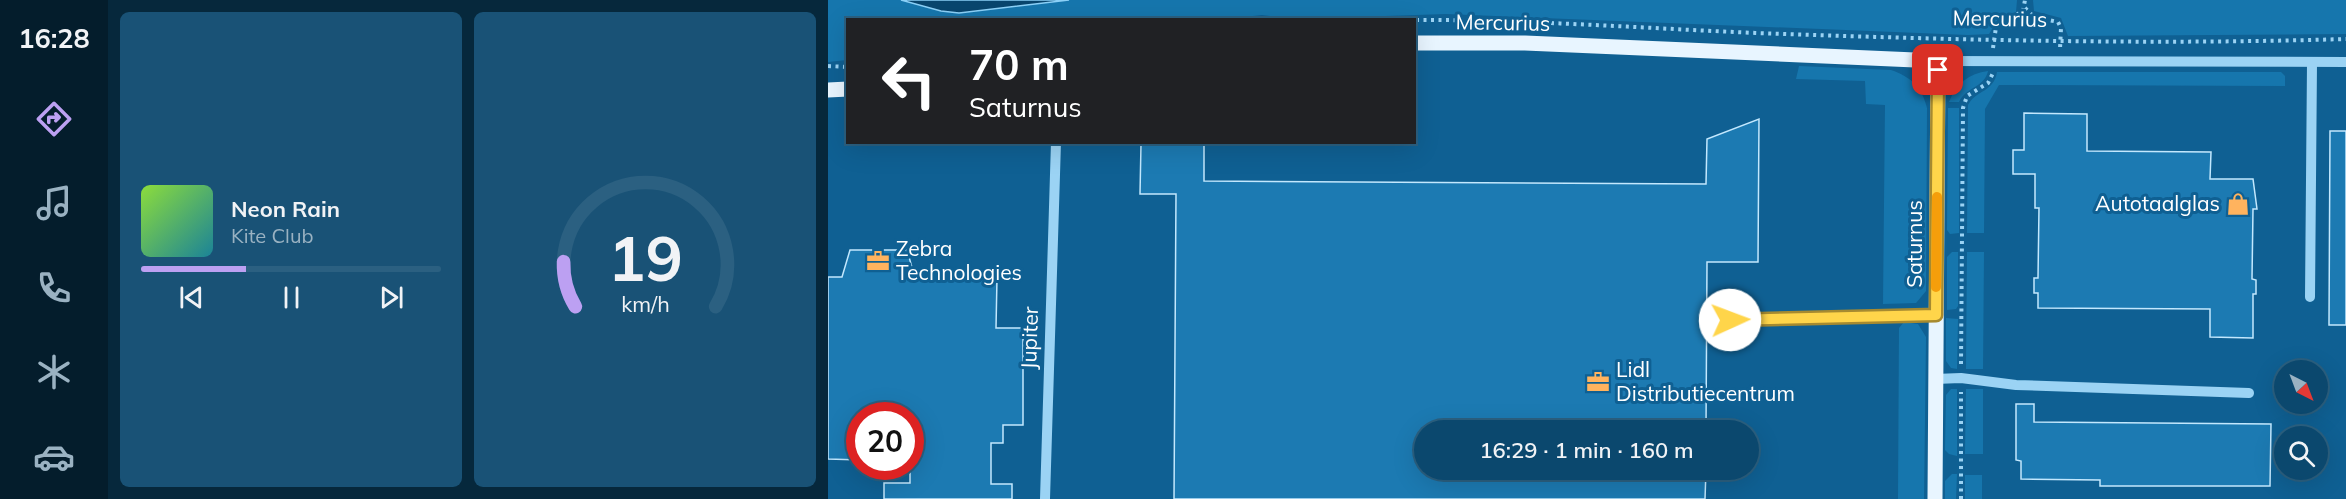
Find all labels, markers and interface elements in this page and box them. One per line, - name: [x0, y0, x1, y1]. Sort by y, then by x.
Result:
- street label: Mercurius: [1952, 4, 2048, 32]
- street label: Mercurius: [1455, 8, 1551, 36]
- text: 16:28: [18, 21, 90, 55]
- text: 70 m: [969, 38, 1069, 91]
- icon: left: [870, 42, 948, 120]
- pin: [1912, 44, 1963, 95]
- icon: arrive: [1921, 53, 1954, 86]
- text: Saturnus: [969, 90, 1082, 124]
- icon: directions: [33, 98, 75, 140]
- icon: music: [33, 182, 75, 224]
- place label: Autotaalglas: [2095, 190, 2220, 216]
- shop icon: Autotaalglas: [2225, 191, 2251, 217]
- text: Neon Rain: [231, 195, 340, 223]
- street label: Saturnus: [1901, 200, 1927, 288]
- text: 19: [608, 218, 682, 297]
- text: Kite Club: [231, 223, 313, 248]
- place label: Zebra Technologies: [896, 235, 1022, 285]
- office icon: Zebra Technologies: [865, 248, 891, 274]
- icon: phone: [33, 267, 75, 309]
- icon: previous: [175, 281, 208, 314]
- icon: pause: [275, 281, 308, 314]
- icon: next: [375, 281, 408, 314]
- position arrow: [1698, 288, 1762, 352]
- text: km/h: [621, 290, 669, 317]
- street label: Jupiter: [1015, 306, 1043, 370]
- icon: climate: [33, 351, 75, 393]
- place label: Lidl Distributiecentrum: [1616, 356, 1795, 406]
- north arrow: [2274, 360, 2328, 414]
- map controls: [2274, 360, 2328, 480]
- office icon: Lidl Distributiecentrum: [1585, 369, 1611, 395]
- speed limit sign: 20: [846, 402, 924, 480]
- button: search: [2274, 426, 2328, 480]
- icon: car: [33, 436, 75, 478]
- text: 16:29 · 1 min · 160 m: [1479, 436, 1694, 464]

